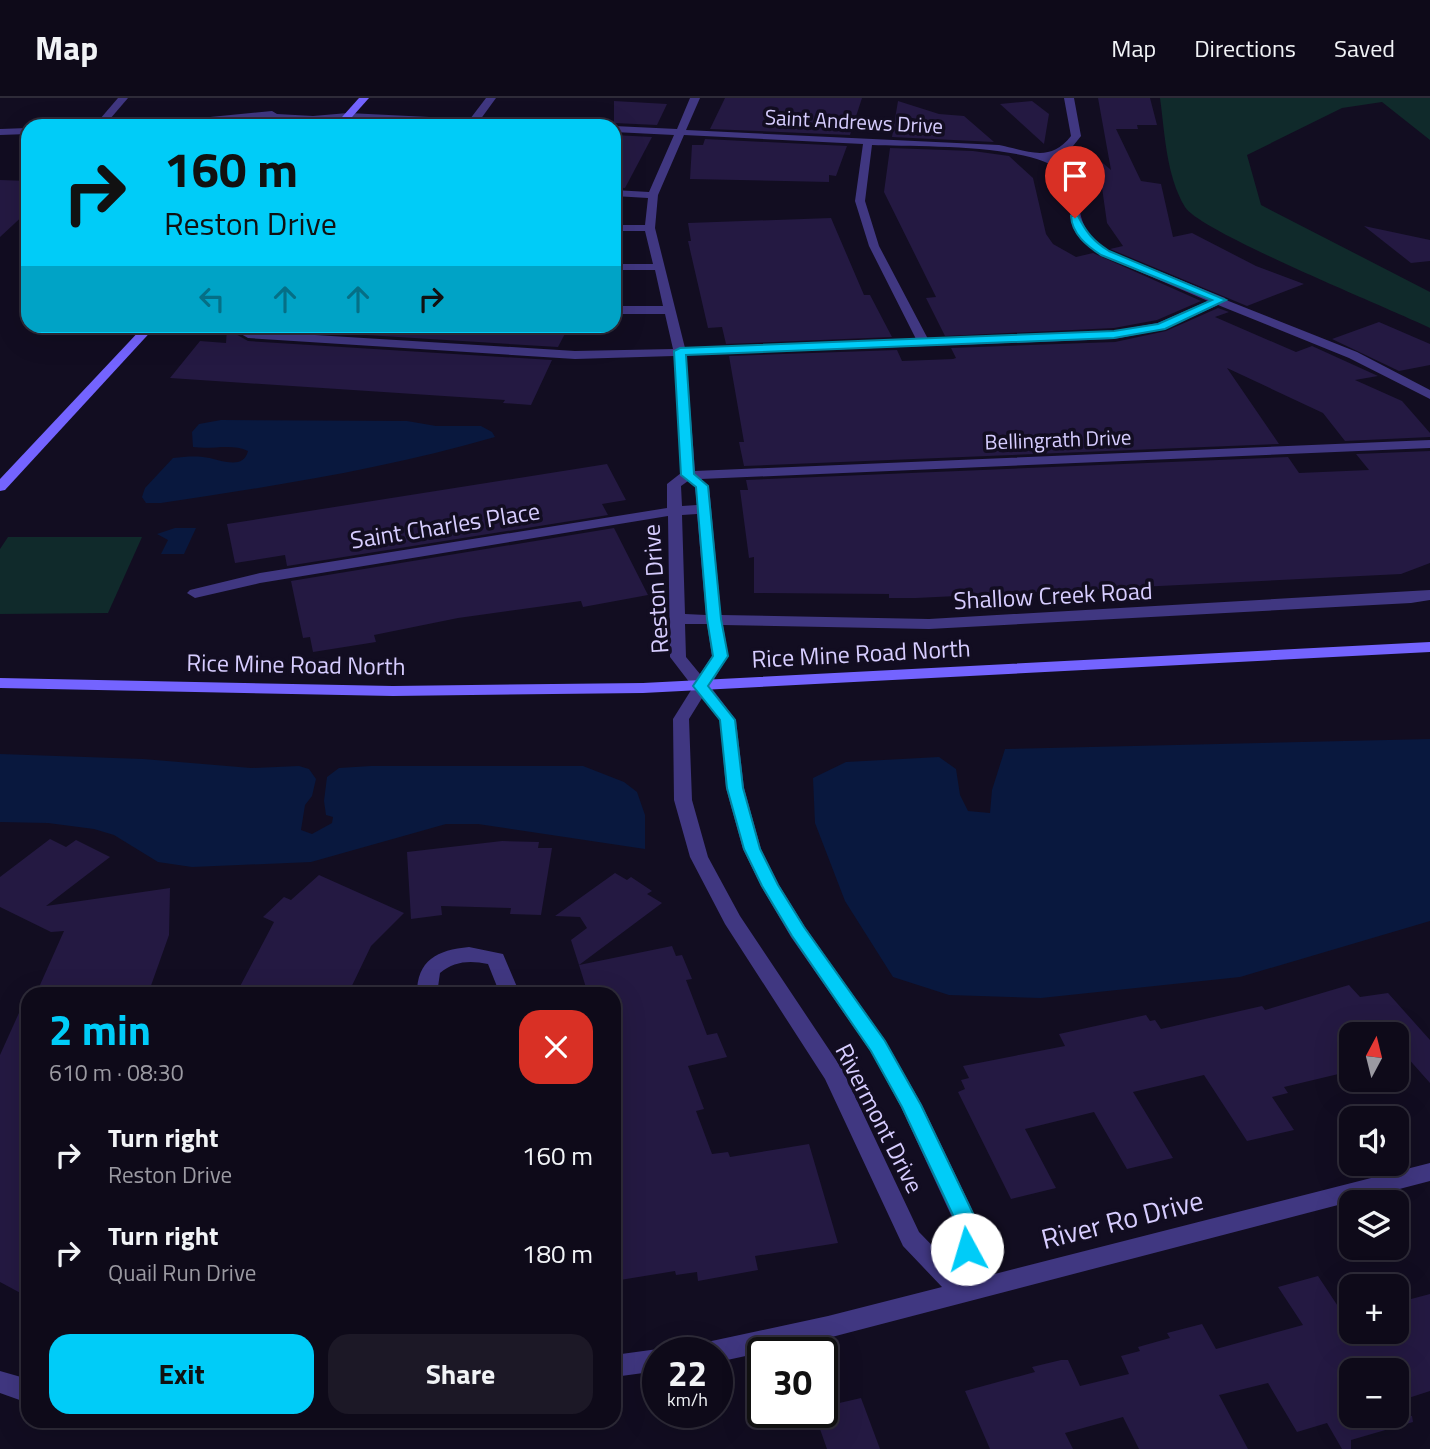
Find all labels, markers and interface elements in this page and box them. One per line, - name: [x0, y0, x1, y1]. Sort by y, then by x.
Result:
- text: Map: [35, 23, 98, 73]
- text: Map: [1111, 30, 1156, 66]
- text: Directions: [1194, 30, 1296, 66]
- text: Saved: [1334, 30, 1395, 66]
- street label: Saint Andrews Drive: [764, 100, 944, 142]
- text: 160 m: [164, 131, 298, 206]
- pin: [1045, 146, 1105, 218]
- icon: right: [49, 147, 140, 238]
- icon: arrive: [1056, 157, 1094, 195]
- text: Reston Drive: [164, 199, 337, 247]
- icon: left: [193, 280, 231, 318]
- icon: ahead: [266, 280, 304, 318]
- icon: ahead: [339, 280, 377, 318]
- icon: right: [412, 280, 450, 318]
- street label: Bellingrath Drive: [984, 420, 1132, 458]
- street label: Saint Charles Place: [348, 492, 542, 558]
- street label: Reston Drive: [633, 523, 677, 655]
- street label: Shallow Creek Road: [953, 572, 1153, 618]
- street label: Rice Mine Road North: [751, 629, 971, 677]
- street label: Rice Mine Road North: [186, 644, 406, 684]
- text: 2 min: [49, 997, 151, 1061]
- button: close: [519, 1010, 593, 1084]
- north arrow: [1339, 1022, 1409, 1092]
- map controls: [1339, 1022, 1409, 1428]
- street label: Rivermont Drive: [827, 1037, 933, 1199]
- text: 610 m · 08:30: [49, 1055, 184, 1090]
- button: sound: [1339, 1106, 1409, 1176]
- text: Turn right: [108, 1118, 219, 1157]
- icon: right: [49, 1136, 87, 1174]
- text: 160 m: [522, 1136, 593, 1175]
- text: Reston Drive: [108, 1157, 232, 1192]
- street label: River Ro Drive: [1036, 1178, 1208, 1260]
- button: layers: [1339, 1190, 1409, 1260]
- position arrow: [930, 1212, 1004, 1286]
- text: Turn right: [108, 1216, 219, 1255]
- icon: right: [49, 1234, 87, 1272]
- text: 180 m: [522, 1234, 593, 1273]
- text: Quail Run Drive: [108, 1255, 256, 1290]
- button: +: [1339, 1274, 1409, 1344]
- button: Exit: [49, 1334, 314, 1414]
- button: Share: [328, 1334, 593, 1414]
- speed limit sign: 30: [747, 1337, 838, 1428]
- text: 22: [668, 1346, 707, 1400]
- button: −: [1339, 1358, 1409, 1428]
- text: km/h: [667, 1386, 708, 1413]

